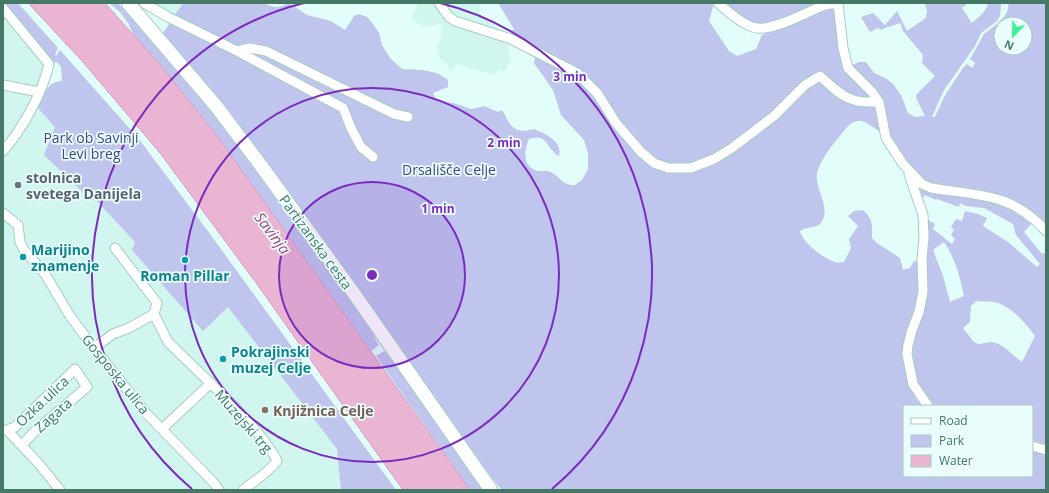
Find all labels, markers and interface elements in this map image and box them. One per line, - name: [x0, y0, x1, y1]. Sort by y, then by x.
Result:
- north arrow: [993, 16, 1033, 56]
- text: N: [1002, 37, 1016, 54]
- text: 3 min: [553, 68, 587, 85]
- park label: Park ob Savinji Levi breg: [43, 128, 139, 163]
- text: 2 min: [487, 134, 521, 151]
- park label: Drsališče Celje: [402, 160, 496, 179]
- place label: stolnica svetega Danijela: [26, 168, 141, 203]
- marker: stolnica svetega Danijela: [13, 180, 23, 190]
- street label: Partizanska cesta: [275, 191, 357, 293]
- text: 1 min: [421, 200, 455, 217]
- water label: Savinja: [251, 208, 296, 258]
- place label: Marijino znamenje: [31, 240, 99, 275]
- marker: Marijino znamenje: [18, 252, 28, 262]
- marker: Roman Pillar: [180, 255, 190, 265]
- place label: Roman Pillar: [140, 266, 230, 285]
- centre of rings: [365, 268, 379, 282]
- street label: Gosposka ulica: [78, 330, 154, 418]
- place label: Pokrajinski muzej Celje: [231, 342, 311, 377]
- marker: Pokrajinski muzej Celje: [218, 354, 228, 364]
- street label: Ozka ulica: [11, 371, 73, 431]
- street label: Muzejski trg: [211, 385, 277, 457]
- street label: Zagata: [30, 393, 76, 437]
- place label: Knjižnica Celje: [273, 401, 374, 420]
- marker: Knjižnica Celje: [260, 405, 270, 415]
- legend: [903, 405, 1033, 477]
- text: Road: [939, 412, 968, 429]
- text: Park: [939, 432, 965, 449]
- text: Water: [939, 452, 973, 469]

